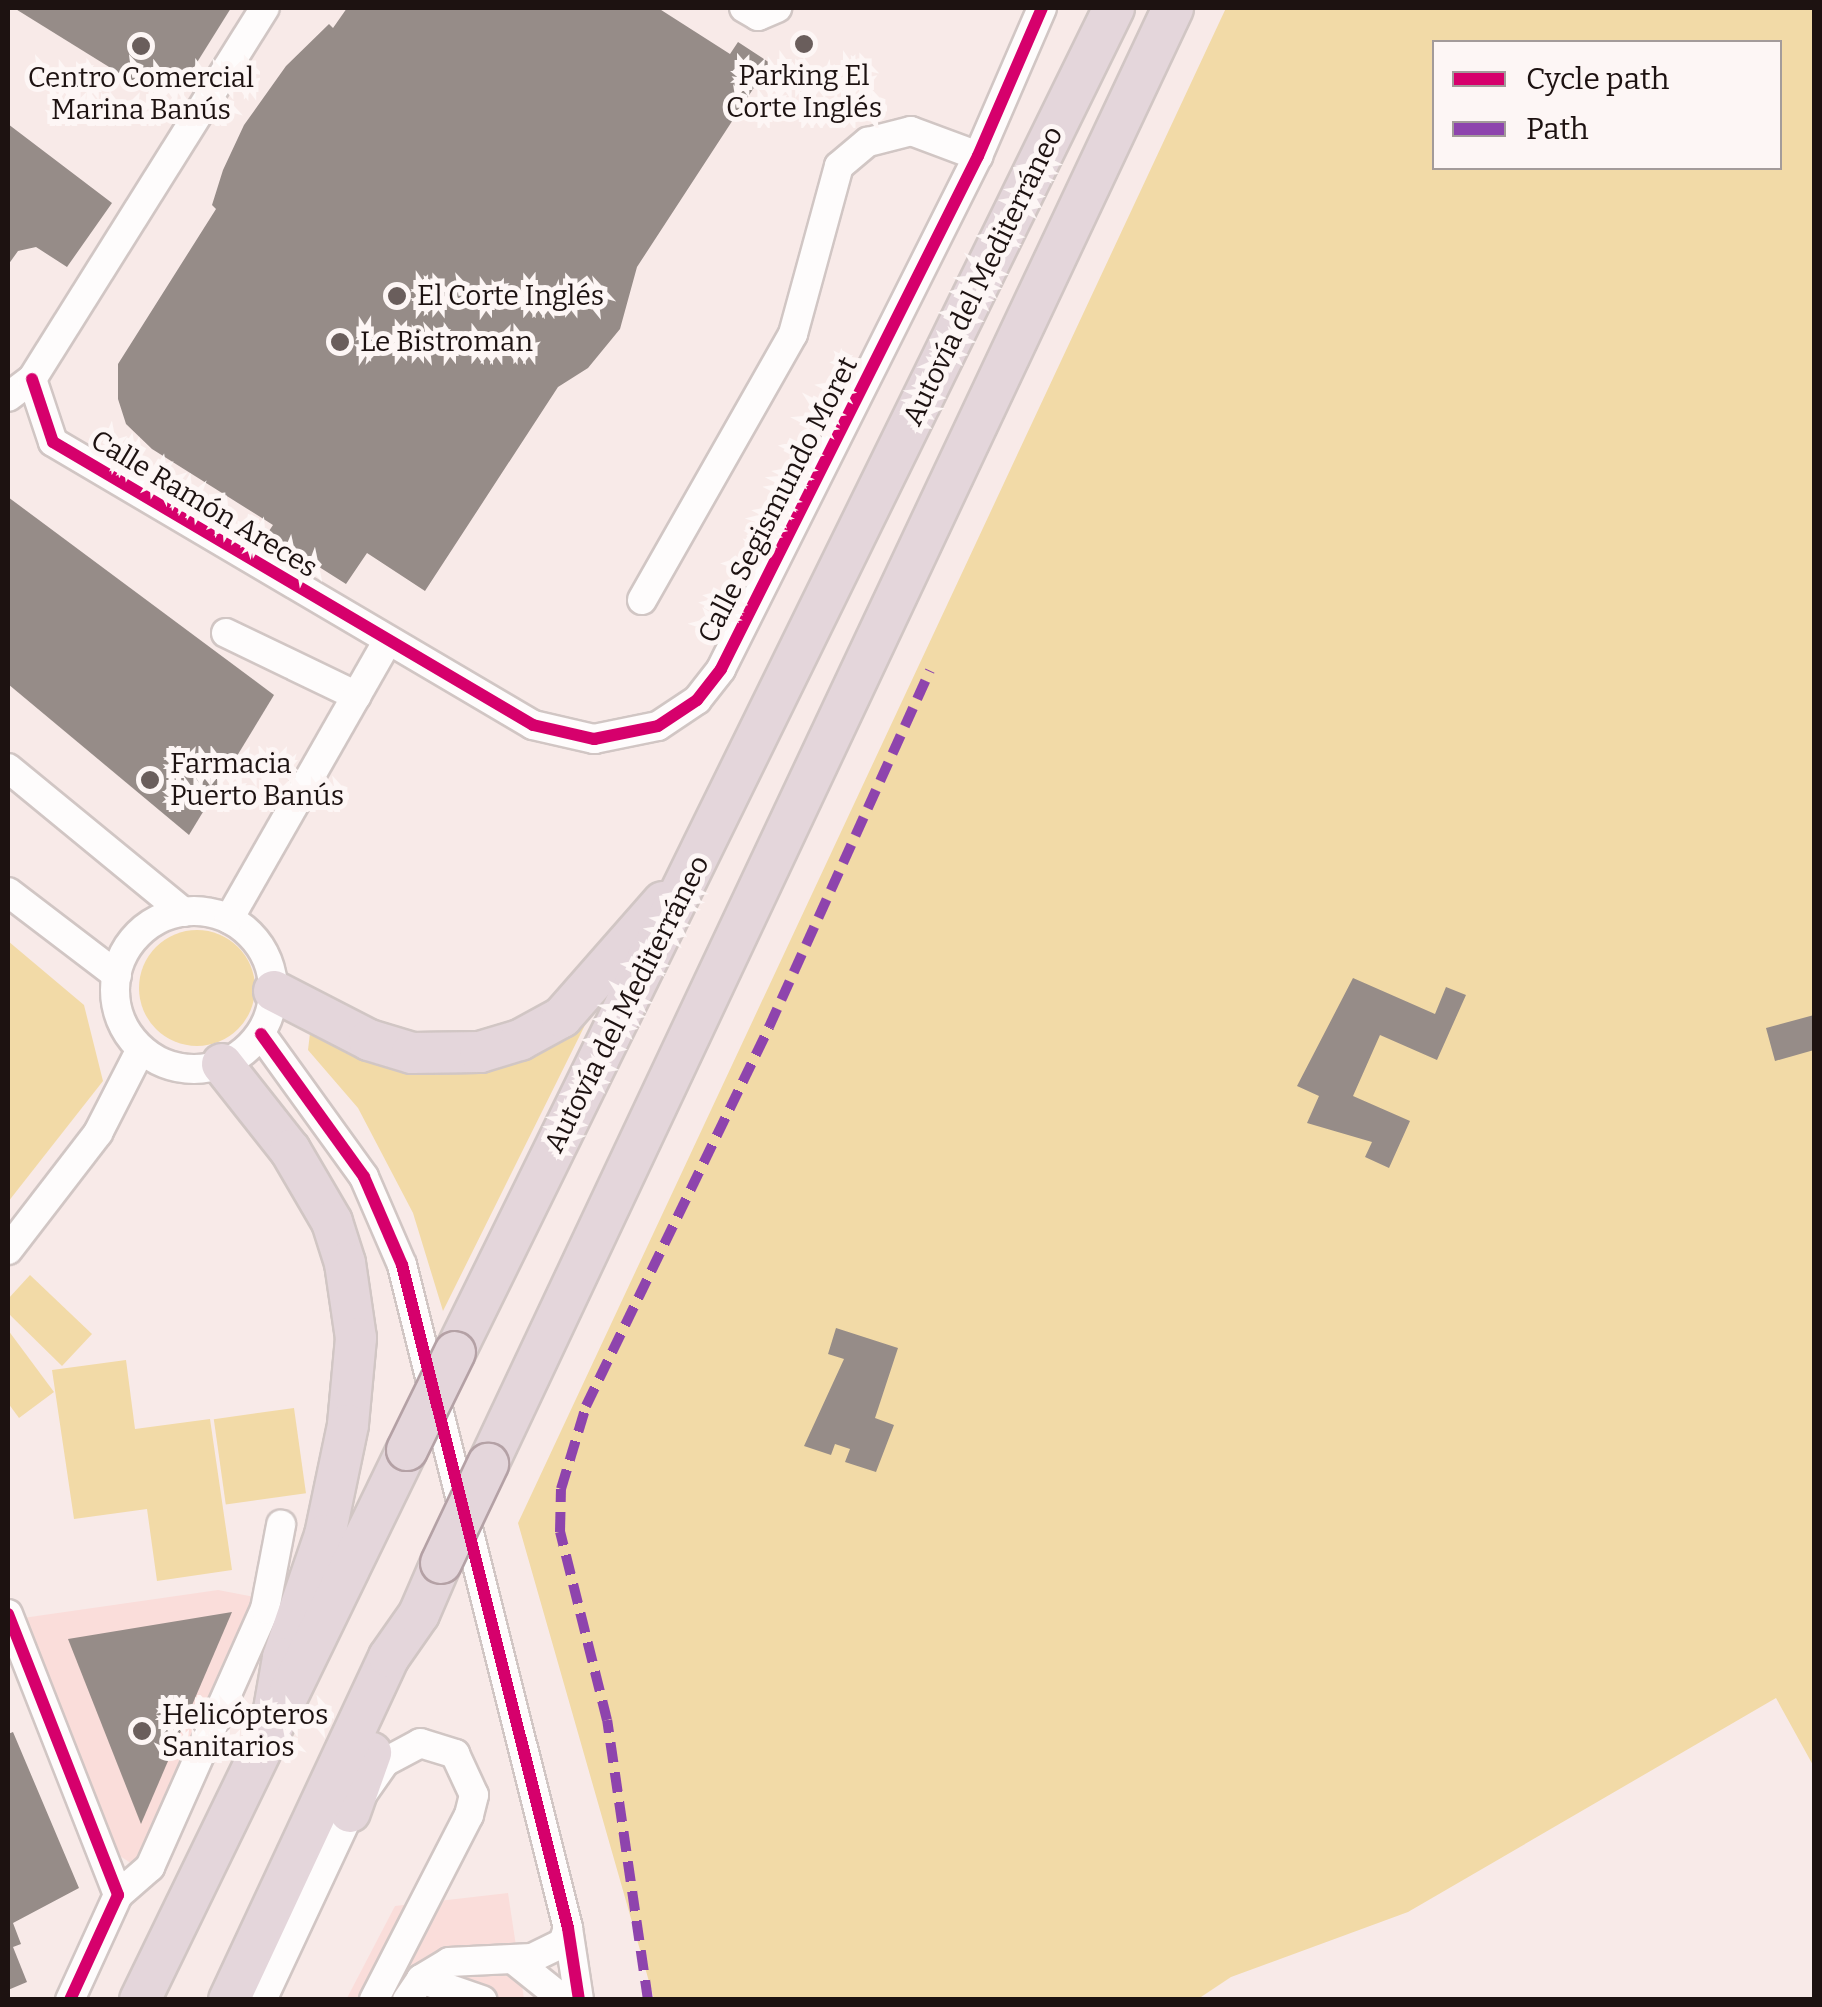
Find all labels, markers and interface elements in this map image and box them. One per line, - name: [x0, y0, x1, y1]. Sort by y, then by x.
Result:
- marker: Parking El Corte Inglés: [793, 33, 815, 55]
- marker: Centro Comercial Marina Banús: [130, 35, 152, 57]
- legend: [1432, 40, 1782, 170]
- place label: Parking El Corte Inglés: [726, 59, 882, 125]
- place label: Centro Comercial Marina Banús: [28, 61, 254, 127]
- text: Cycle path: [1526, 61, 1669, 97]
- text: Path: [1526, 111, 1589, 147]
- street label: Autovía del Mediterráneo: [896, 121, 1070, 431]
- place label: El Corte Inglés: [417, 279, 604, 313]
- marker: El Corte Inglés: [386, 285, 408, 307]
- place label: Le Bistroman: [360, 325, 533, 359]
- marker: Le Bistroman: [329, 331, 351, 353]
- street label: Calle Segismundo Moret: [691, 351, 865, 649]
- street label: Calle Ramón Areces: [85, 423, 323, 585]
- place label: Farmacia Puerto Banús: [170, 747, 344, 813]
- marker: Farmacia Puerto Banús: [139, 769, 161, 791]
- street label: Autovía del Mediterráneo: [537, 850, 717, 1158]
- place label: Helicópteros Sanitarios: [162, 1698, 328, 1764]
- marker: Helicópteros Sanitarios: [131, 1720, 153, 1742]

